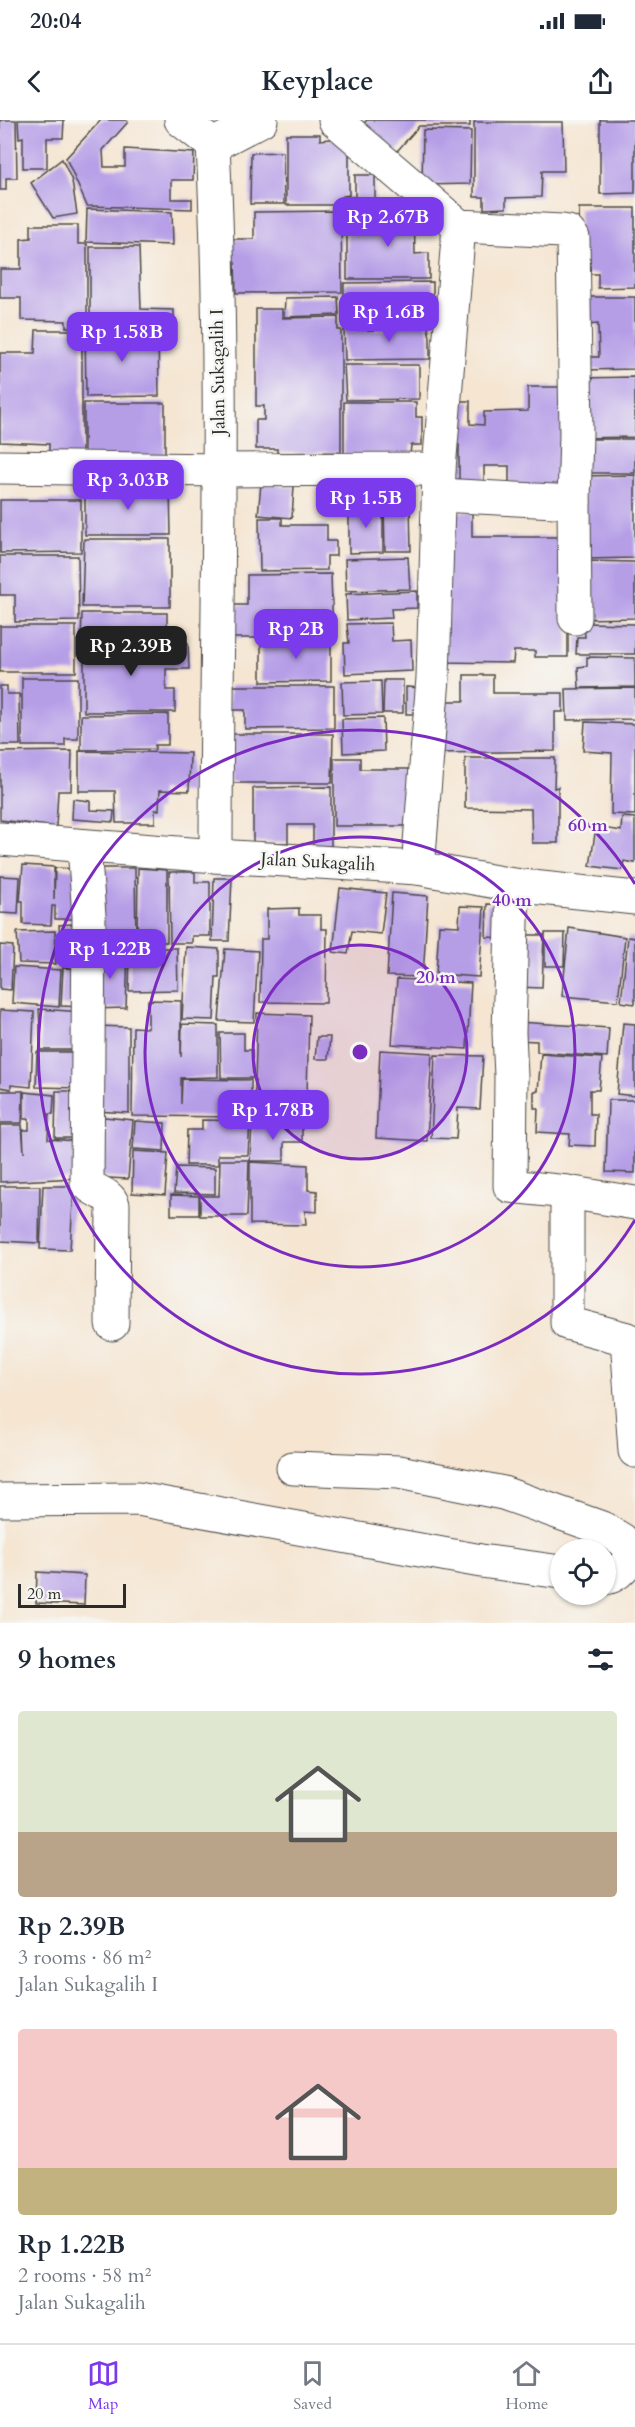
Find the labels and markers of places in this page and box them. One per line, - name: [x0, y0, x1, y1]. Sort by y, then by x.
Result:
- pin: Rp 2.67B: [326, 197, 450, 248]
- pin: Rp 1.6B: [334, 292, 444, 343]
- pin: Rp 1.58B: [60, 312, 184, 363]
- pin: Rp 3.03B: [66, 460, 190, 511]
- pin: Rp 1.5B: [311, 478, 421, 529]
- pin: Rp 2B: [254, 609, 338, 660]
- pin: Rp 2.39B: [69, 626, 193, 677]
- pin: Rp 1.22B: [48, 929, 172, 980]
- centre of rings: [350, 1042, 370, 1062]
- pin: Rp 1.78B: [211, 1090, 335, 1141]

